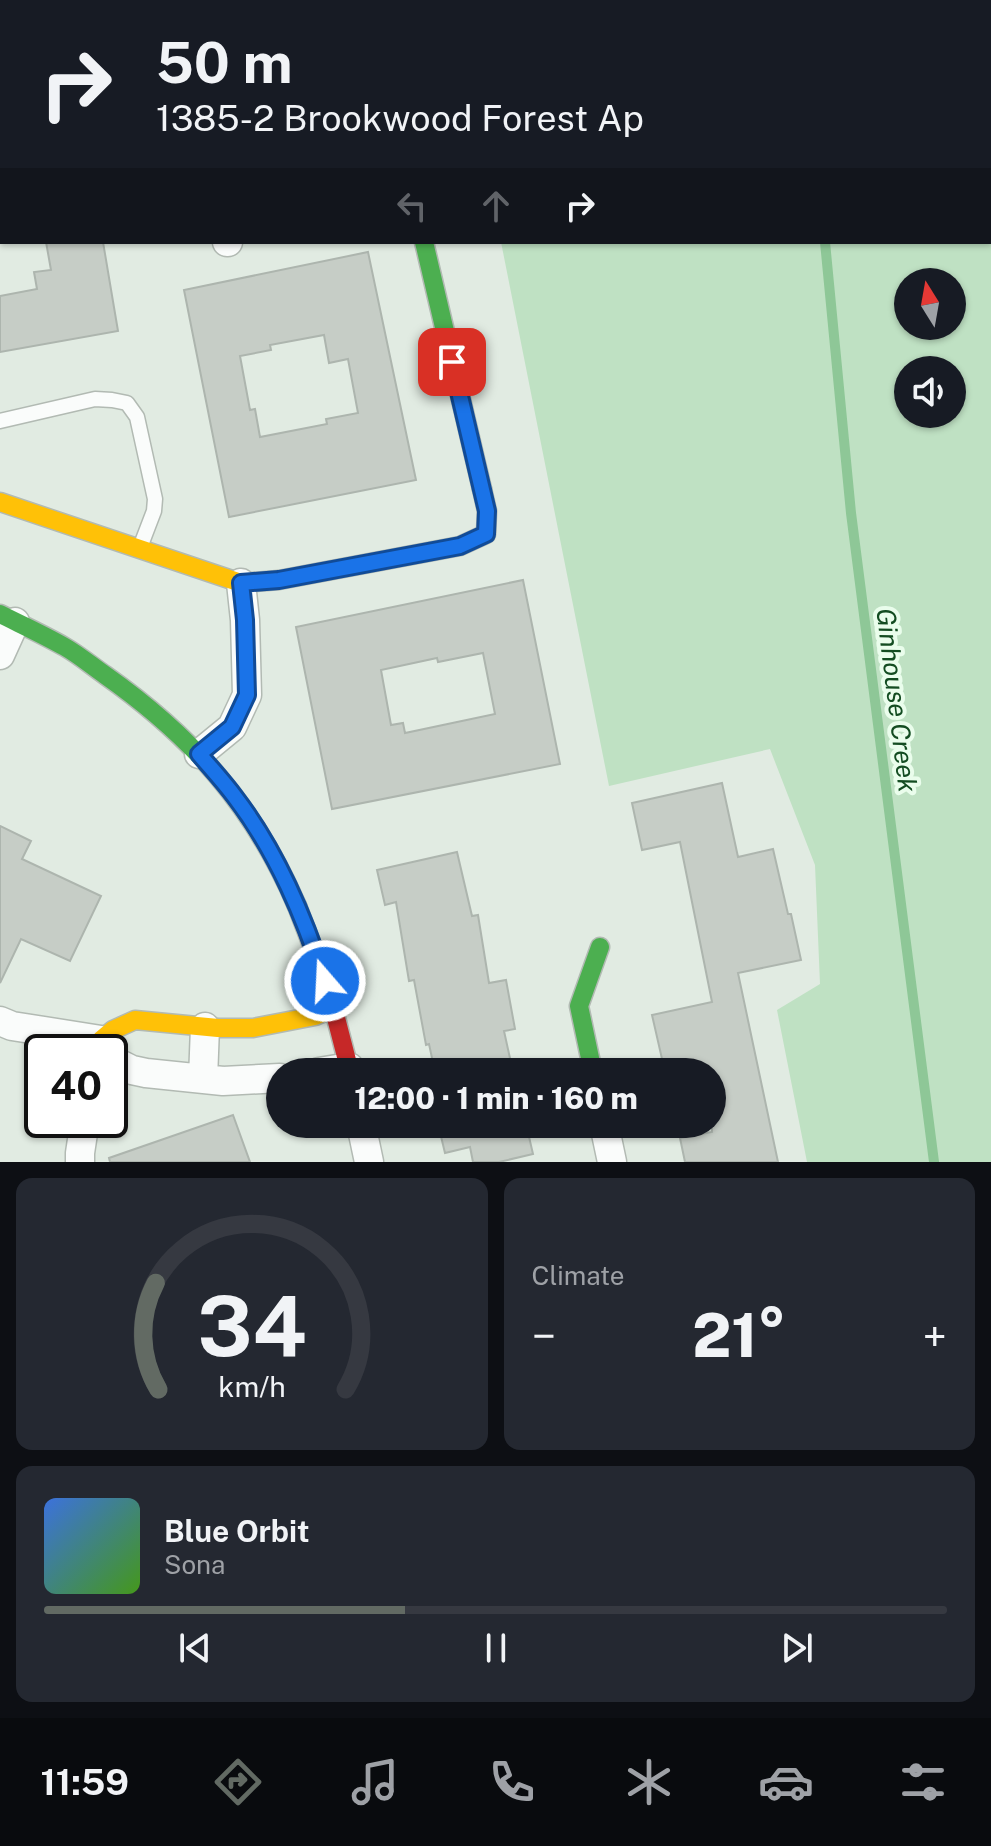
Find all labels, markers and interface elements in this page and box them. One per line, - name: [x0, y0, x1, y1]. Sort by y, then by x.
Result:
- text: 50 m: [156, 30, 293, 96]
- icon: right: [24, 32, 128, 136]
- text: 1385-2 Brookwood Forest Ap: [156, 97, 644, 139]
- icon: left: [390, 184, 434, 228]
- icon: ahead: [474, 184, 518, 228]
- icon: right: [558, 184, 602, 228]
- north arrow: [894, 268, 966, 340]
- map controls: [894, 268, 966, 428]
- pin: [418, 328, 486, 396]
- icon: arrive: [430, 340, 474, 384]
- button: sound: [894, 356, 966, 428]
- water label: Ginhouse Creek: [870, 606, 924, 794]
- position arrow: [283, 939, 367, 1023]
- speed limit sign: 40: [24, 1034, 128, 1138]
- text: 12:00 · 1 min · 160 m: [354, 1080, 638, 1116]
- text: Climate: [532, 1260, 625, 1291]
- text: 34: [197, 1277, 307, 1375]
- text: 21°: [692, 1300, 786, 1371]
- text: −: [532, 1310, 556, 1362]
- text: +: [923, 1310, 947, 1362]
- text: km/h: [218, 1370, 285, 1403]
- text: Blue Orbit: [164, 1513, 310, 1549]
- text: Sona: [164, 1549, 225, 1580]
- icon: previous: [173, 1626, 217, 1670]
- icon: pause: [474, 1626, 518, 1670]
- icon: next: [775, 1626, 819, 1670]
- icon: directions: [210, 1754, 266, 1810]
- icon: music: [347, 1754, 403, 1810]
- icon: phone: [484, 1754, 540, 1810]
- icon: climate: [621, 1754, 677, 1810]
- icon: car: [758, 1754, 814, 1810]
- icon: filters: [895, 1754, 951, 1810]
- text: 11:59: [40, 1761, 129, 1803]

